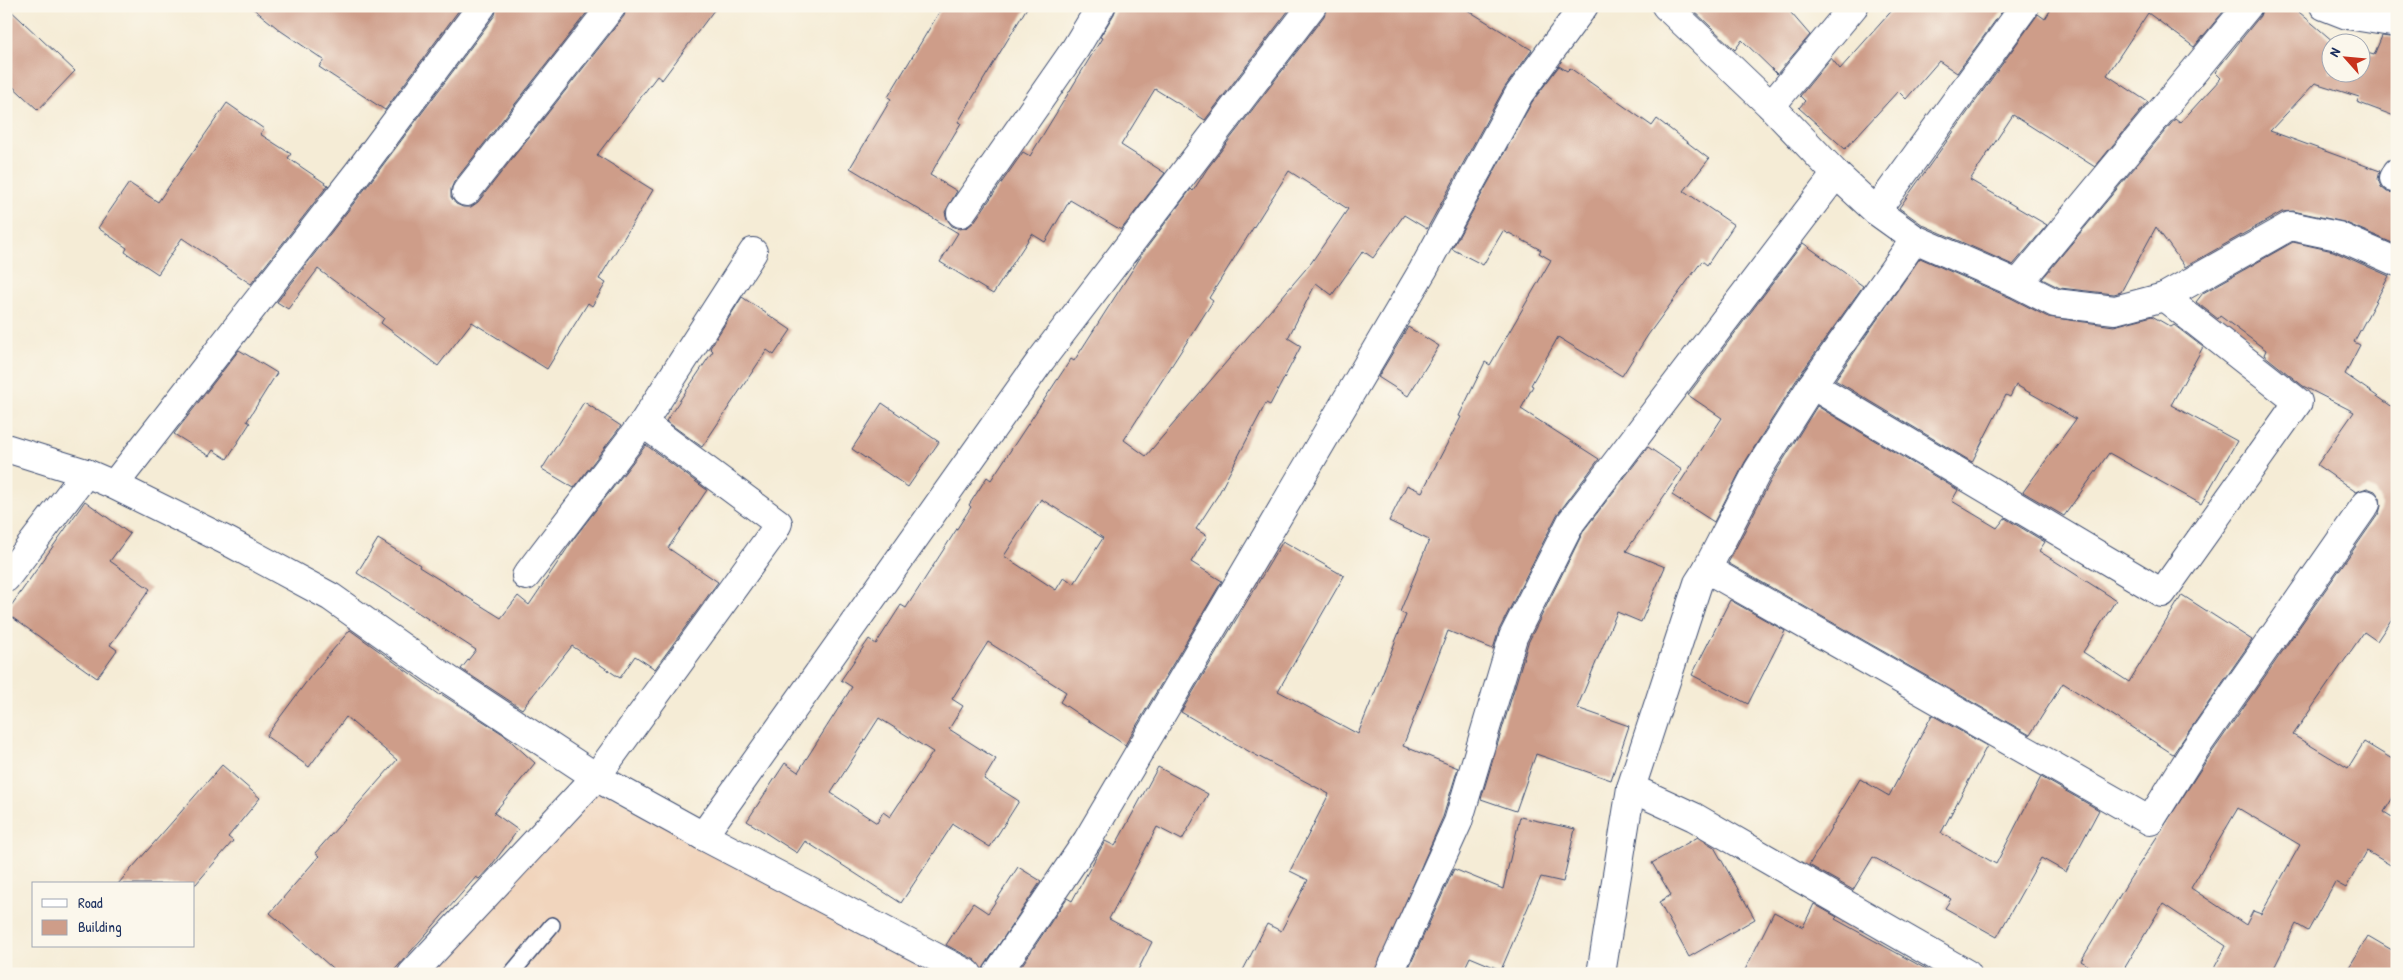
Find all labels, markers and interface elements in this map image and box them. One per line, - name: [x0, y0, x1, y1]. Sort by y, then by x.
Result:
- north arrow: [2320, 32, 2370, 82]
- text: N: [2324, 44, 2344, 60]
- legend: [32, 882, 195, 948]
- text: Road: [78, 892, 103, 913]
- text: Building: [78, 916, 122, 937]

